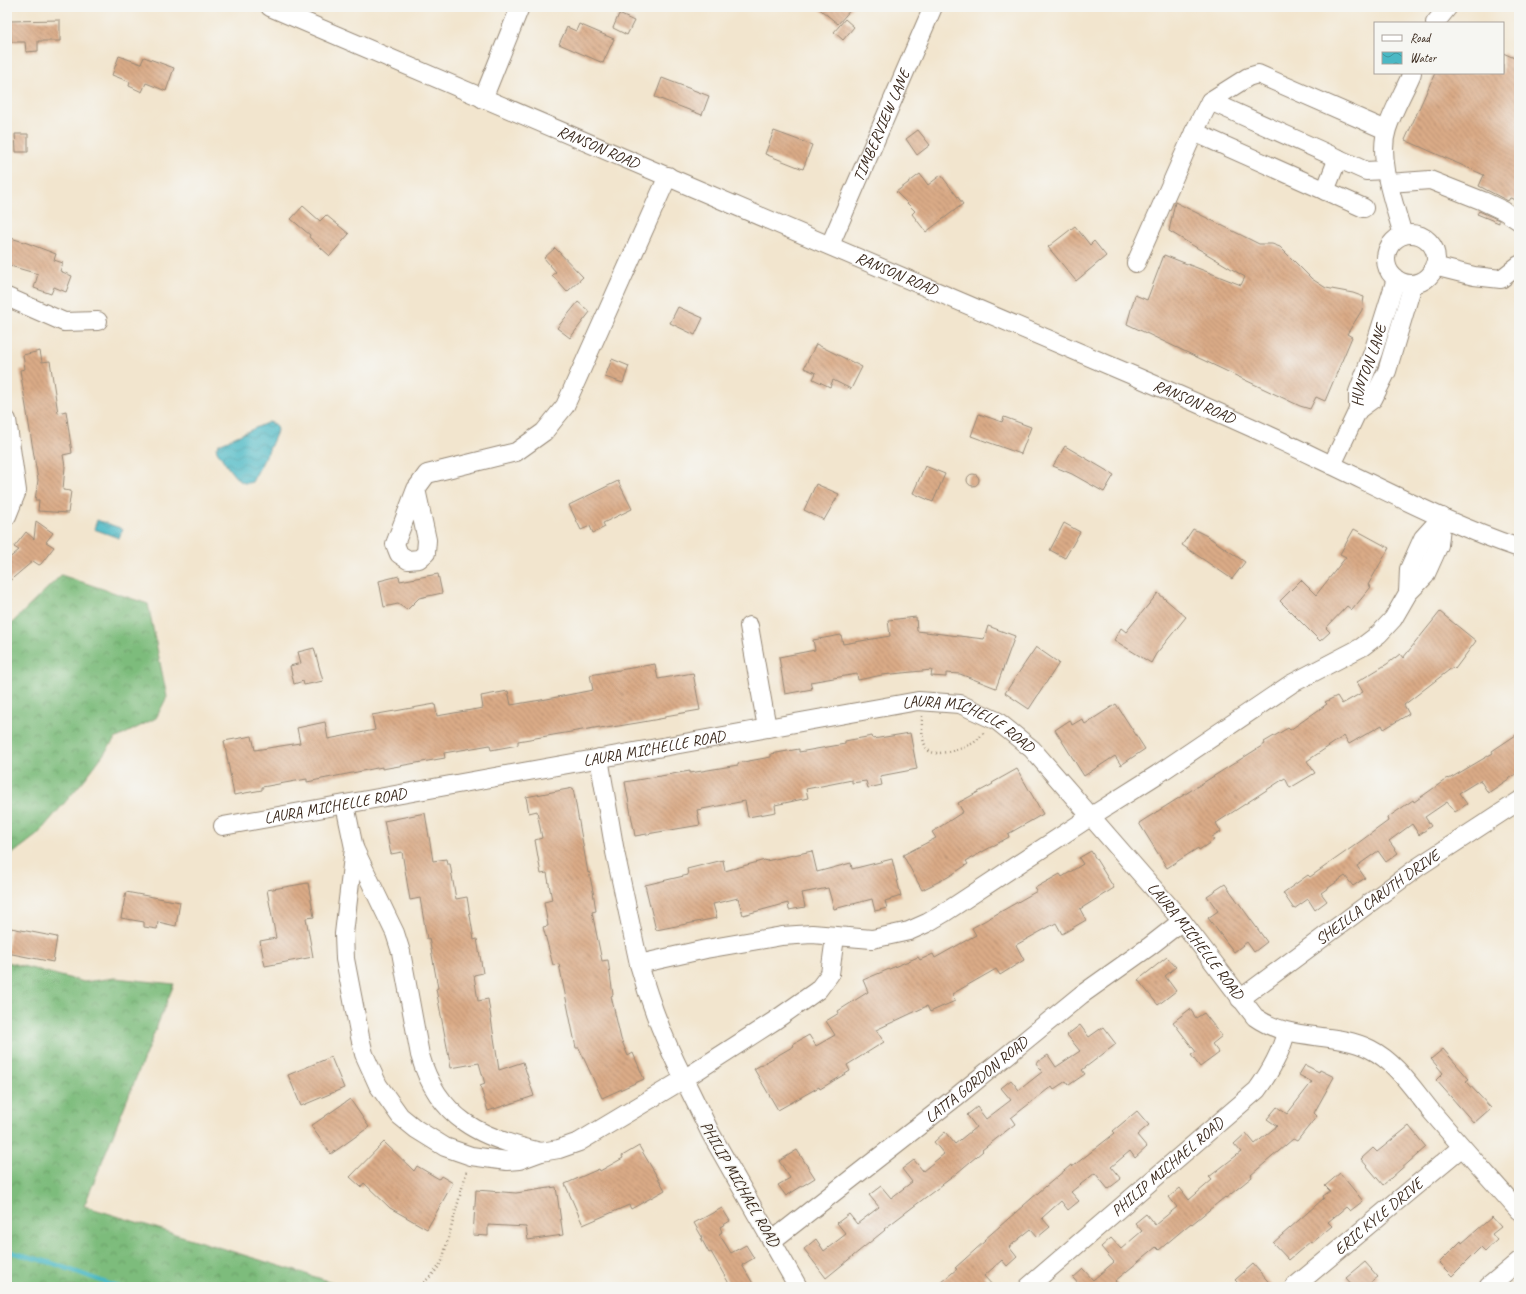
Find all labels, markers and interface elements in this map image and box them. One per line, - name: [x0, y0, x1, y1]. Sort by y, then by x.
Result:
- legend: [1374, 22, 1504, 74]
- text: Road: [1410, 30, 1432, 46]
- text: Water: [1410, 50, 1438, 66]
- street label: TIMBERVIEW LANE: [849, 65, 916, 185]
- street label: RANSON ROAD: [554, 121, 644, 174]
- street label: RANSON ROAD: [852, 248, 942, 301]
- street label: HUNTON LANE: [1348, 319, 1392, 407]
- street label: RANSON ROAD: [1150, 375, 1240, 429]
- street label: LAURA MICHELLE ROAD: [900, 691, 1040, 758]
- street label: LAURA MICHELLE ROAD: [582, 726, 728, 771]
- street label: LAURA MICHELLE ROAD: [263, 783, 409, 828]
- street label: SHEILLA CARUTH DRIVE: [1312, 844, 1446, 950]
- street label: LAURA MICHELLE ROAD: [1143, 878, 1249, 1005]
- street label: LATTA GORDON ROAD: [921, 1031, 1033, 1127]
- street label: PHILIP MICHAEL ROAD: [1107, 1112, 1229, 1221]
- street label: PHILIP MICHAEL ROAD: [696, 1118, 785, 1252]
- street label: ERIC KYLE DRIVE: [1330, 1172, 1429, 1259]

